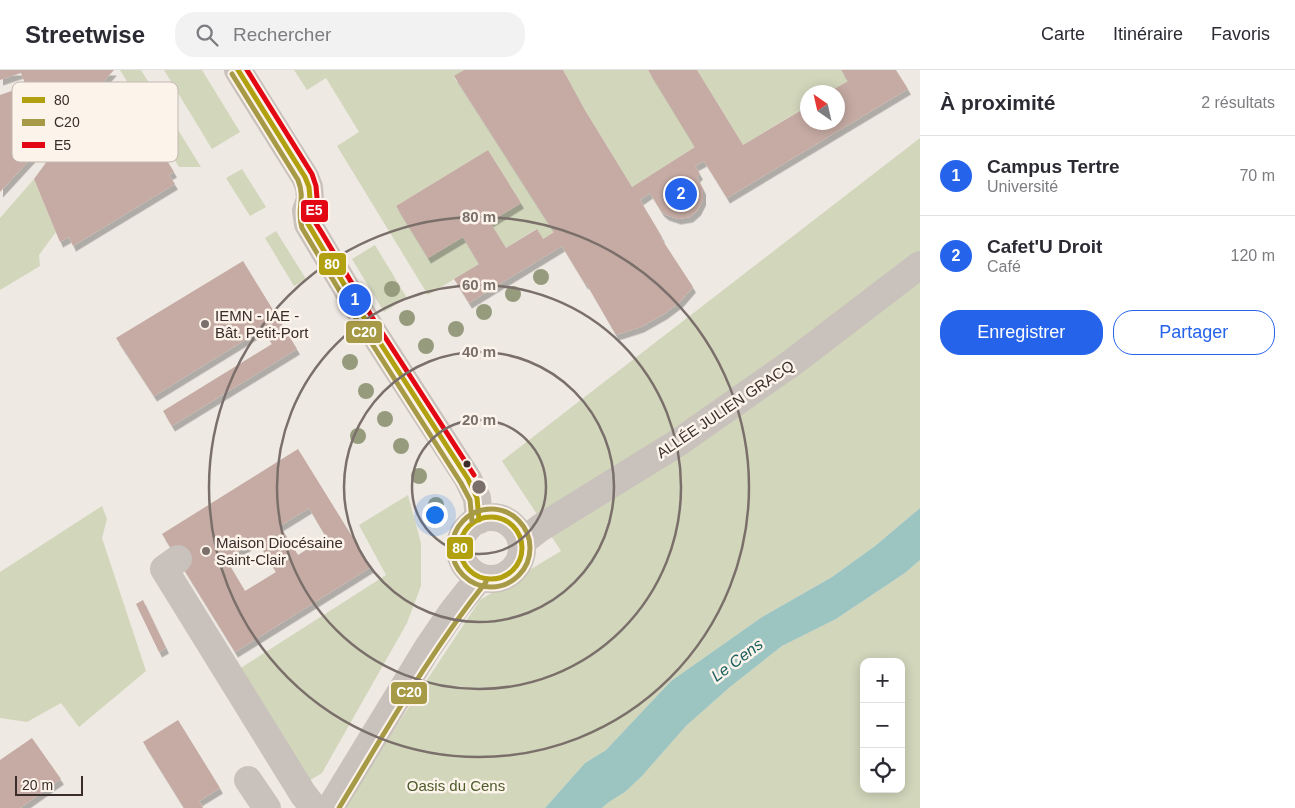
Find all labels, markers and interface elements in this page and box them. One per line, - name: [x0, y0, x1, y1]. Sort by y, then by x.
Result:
- search box: [175, 12, 525, 57]
- text: Streetwise: [25, 21, 145, 48]
- icon: search: [193, 21, 221, 49]
- text: Rechercher: [233, 24, 331, 45]
- text: Carte: [1041, 24, 1085, 44]
- text: Itinéraire: [1113, 24, 1183, 44]
- text: Favoris: [1211, 24, 1270, 44]
- legend: [12, 82, 178, 162]
- north arrow: [800, 85, 845, 130]
- text: À proximité: [940, 91, 1056, 114]
- text: 80: [54, 92, 70, 108]
- text: 2 résultats: [1201, 94, 1275, 111]
- text: C20: [54, 114, 80, 130]
- text: E5: [54, 137, 71, 153]
- text: Campus Tertre: [987, 156, 1120, 177]
- text: 1: [952, 167, 960, 184]
- text: 70 m: [1239, 167, 1275, 184]
- pin: 2: [665, 175, 697, 213]
- text: Université: [987, 178, 1058, 195]
- line badge: E5: [300, 199, 329, 223]
- text: E5: [305, 202, 323, 218]
- text: 80 m: [462, 208, 496, 225]
- text: Cafet'U Droit: [987, 236, 1102, 257]
- text: 2: [952, 247, 960, 264]
- text: 120 m: [1231, 247, 1275, 264]
- line badge: 80: [318, 252, 347, 276]
- text: 80: [324, 256, 340, 272]
- text: Café: [987, 258, 1021, 275]
- text: 60 m: [462, 276, 496, 293]
- pin: 1: [339, 281, 371, 319]
- place label: IEMN - IAE - Bât. Petit-Port: [215, 307, 309, 341]
- button: Enregistrer: [940, 310, 1103, 355]
- button: Partager: [1113, 310, 1275, 355]
- marker: IEMN - IAE - Bât. Petit-Port: [199, 318, 211, 330]
- line badge: C20: [345, 320, 383, 344]
- text: C20: [351, 324, 377, 340]
- text: 40 m: [462, 343, 496, 360]
- street label: ALLÉE JULIEN GRACQ: [653, 357, 797, 461]
- text: 20 m: [462, 411, 496, 428]
- unlabelled marker: [462, 459, 472, 469]
- centre of rings: [470, 478, 488, 496]
- your location: [422, 502, 448, 528]
- place label: Maison Diocésaine Saint-Clair: [216, 534, 343, 568]
- line badge: 80: [446, 536, 474, 560]
- text: 80: [452, 540, 468, 556]
- marker: Maison Diocésaine Saint-Clair: [200, 545, 212, 557]
- water label: Le Cens: [708, 635, 766, 685]
- map controls: [860, 658, 905, 793]
- button: +: [860, 658, 905, 703]
- line badge: C20: [390, 681, 428, 705]
- text: C20: [396, 684, 422, 700]
- button: −: [860, 703, 905, 748]
- button: locate: [860, 748, 905, 793]
- scale bar: [15, 773, 82, 796]
- text: 20 m: [22, 777, 53, 793]
- park label: Oasis du Cens: [407, 777, 505, 794]

